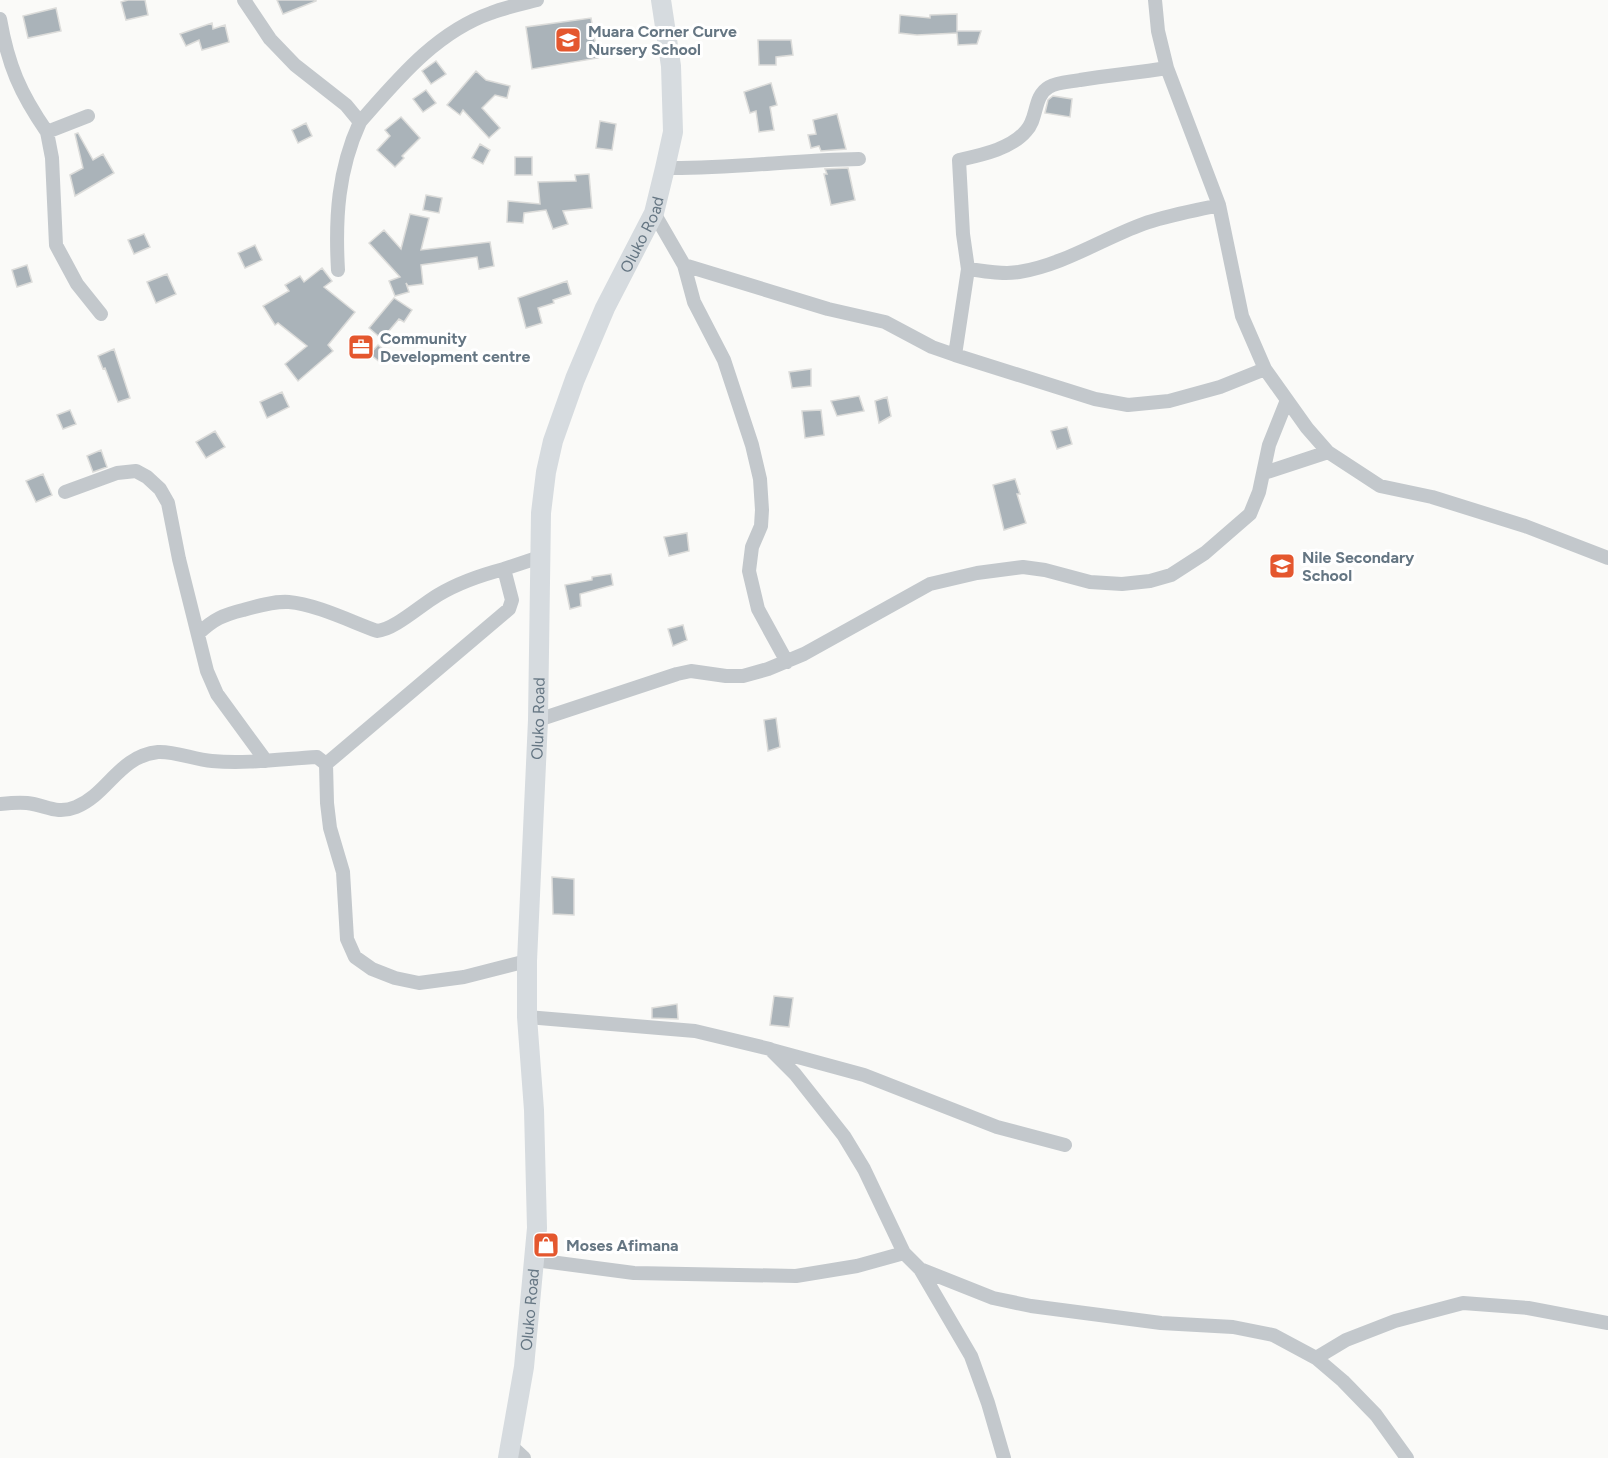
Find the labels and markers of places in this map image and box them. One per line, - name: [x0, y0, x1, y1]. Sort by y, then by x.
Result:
- place label: Muara Corner Curve Nursery School: [588, 22, 737, 59]
- school or university icon: Muara Corner Curve Nursery School: [553, 25, 583, 55]
- place label: Community Development centre: [380, 329, 530, 366]
- office icon: Community Development centre: [346, 332, 376, 362]
- place label: Nile Secondary School: [1302, 548, 1415, 585]
- school or university icon: Nile Secondary School: [1267, 551, 1297, 581]
- shop icon: Moses Afimana: [531, 1230, 561, 1260]
- place label: Moses Afimana: [566, 1236, 679, 1255]

